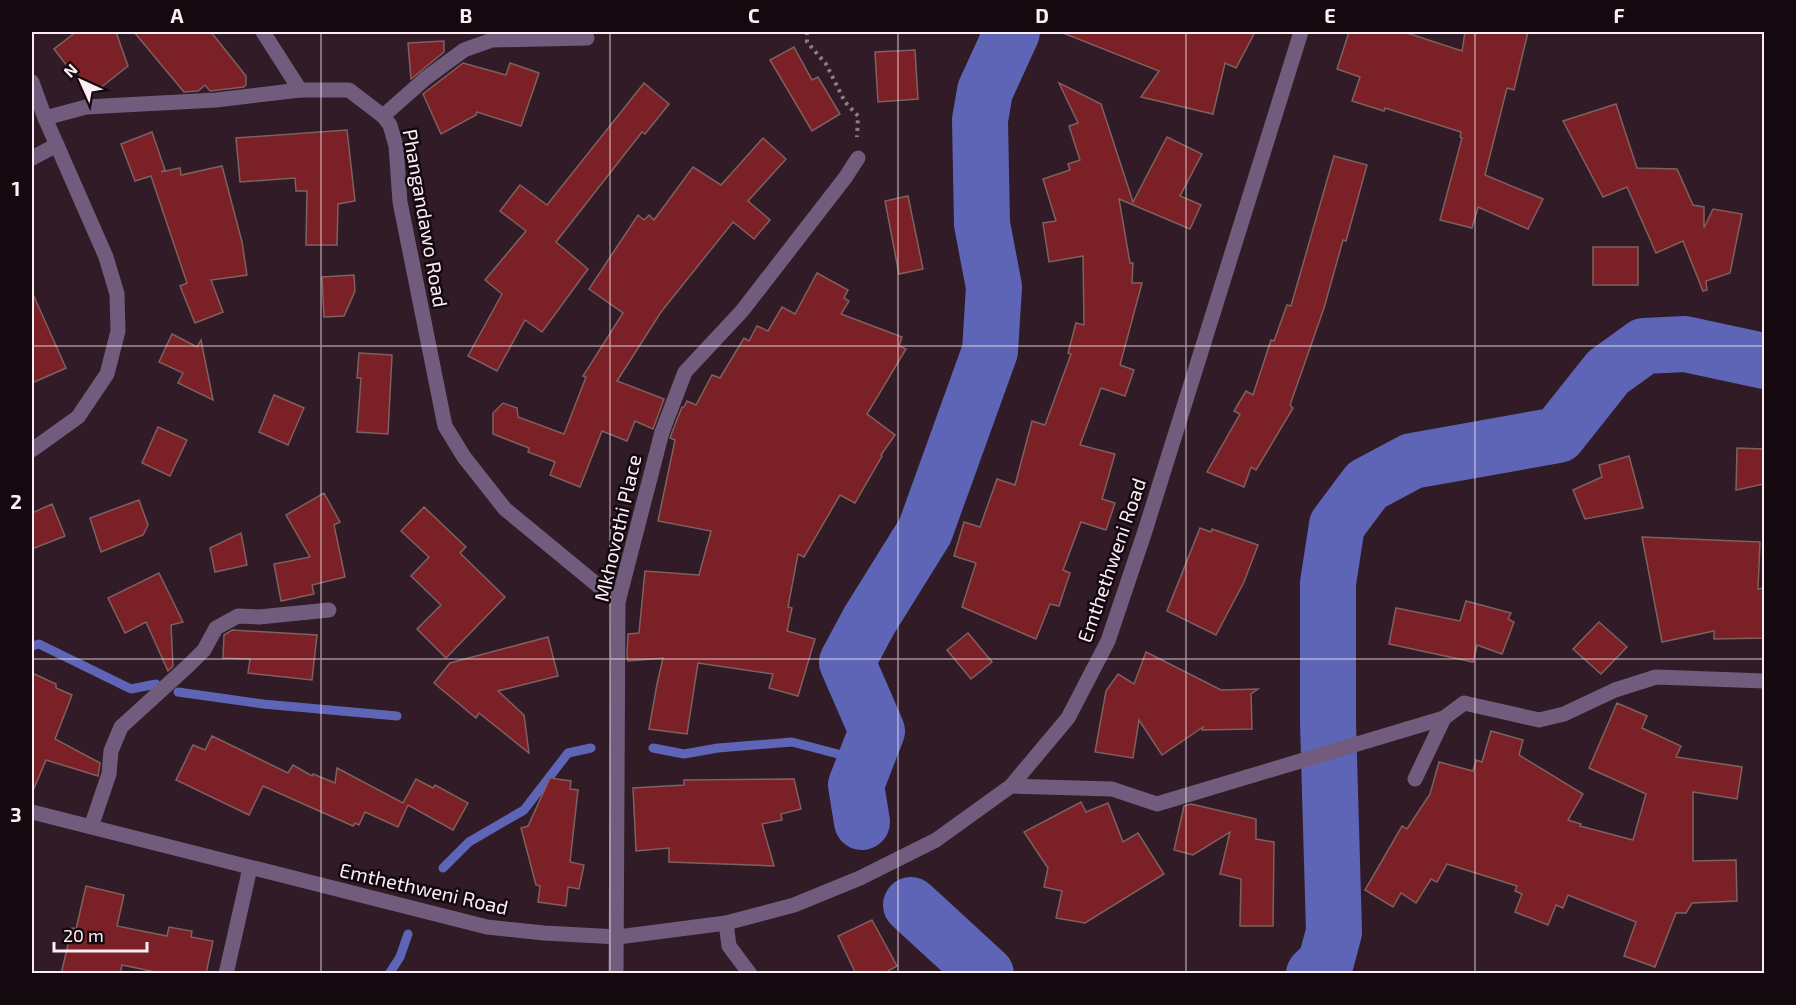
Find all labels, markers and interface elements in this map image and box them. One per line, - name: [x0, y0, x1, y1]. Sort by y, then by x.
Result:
- text: A: [170, 3, 184, 27]
- text: B: [460, 3, 472, 27]
- text: C: [748, 3, 760, 27]
- text: D: [1035, 3, 1049, 27]
- text: E: [1324, 3, 1336, 27]
- text: F: [1613, 3, 1625, 27]
- north arrow: [51, 51, 111, 111]
- text: N: [59, 59, 81, 81]
- street label: Phangandawo Road: [399, 127, 453, 309]
- text: 1: [12, 176, 20, 200]
- street label: Mkhovothi Place: [588, 452, 646, 604]
- street label: Emthethweni Road: [1072, 475, 1150, 645]
- text: 2: [10, 489, 22, 513]
- text: 3: [10, 802, 22, 826]
- street label: Emthethweni Road: [337, 857, 511, 919]
- scale bar: [54, 915, 147, 953]
- text: 20 m: [63, 924, 104, 946]

